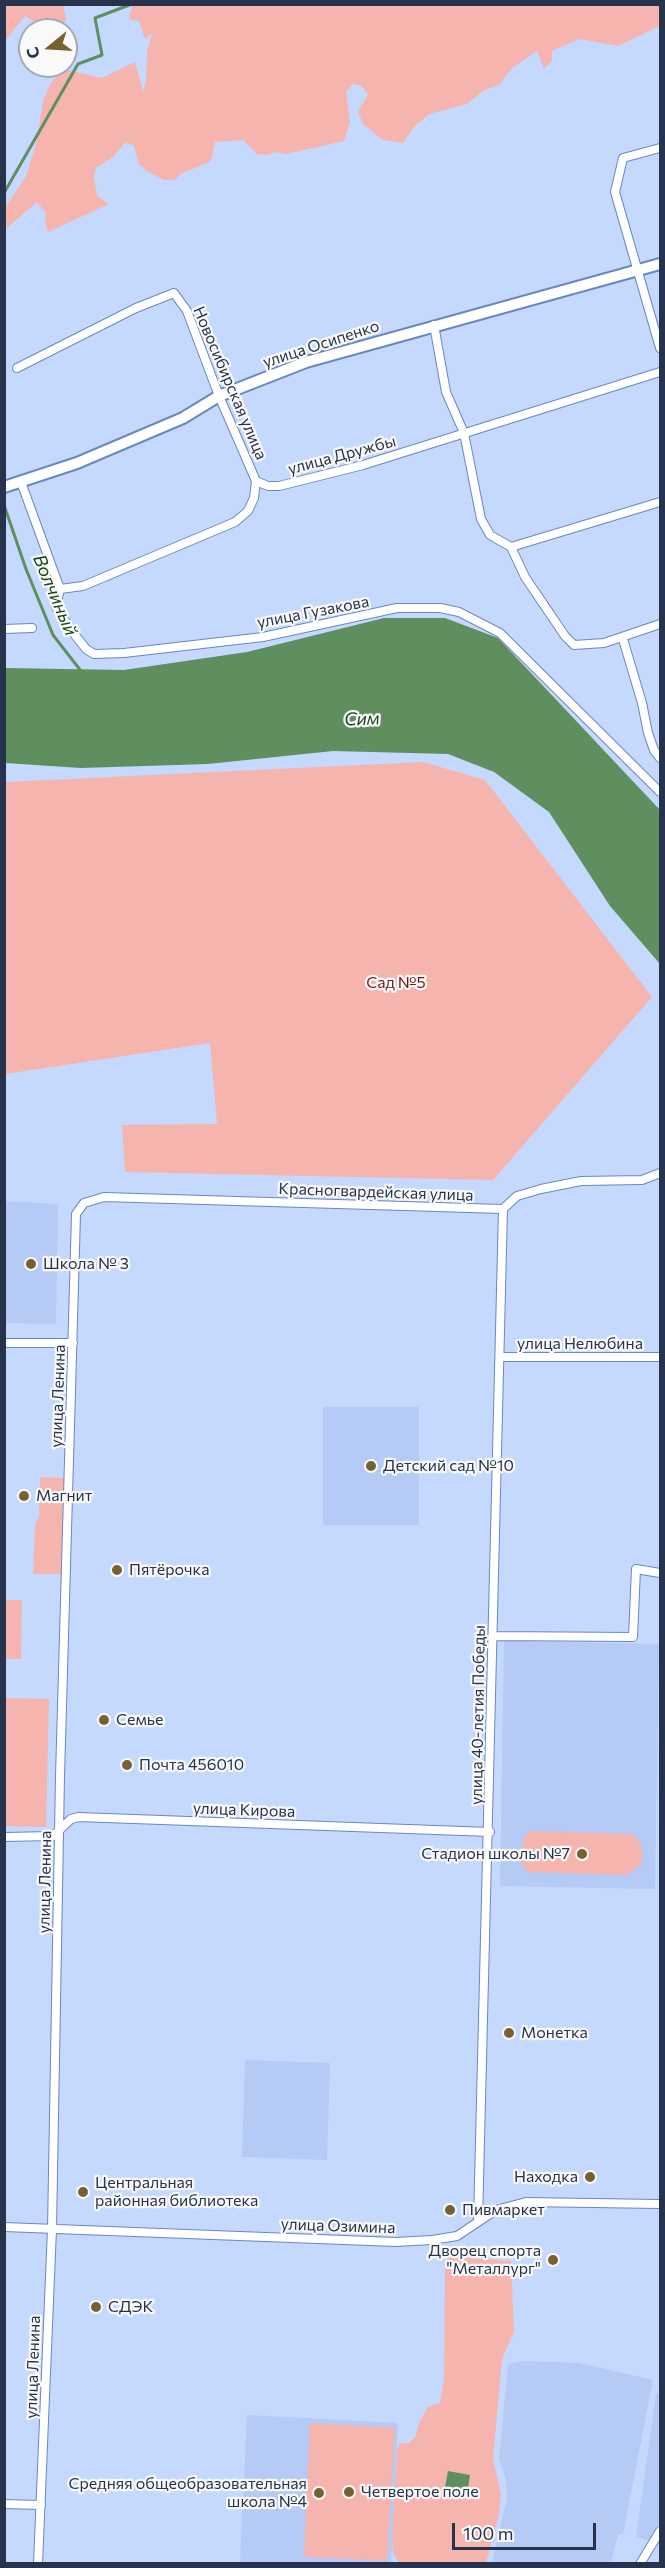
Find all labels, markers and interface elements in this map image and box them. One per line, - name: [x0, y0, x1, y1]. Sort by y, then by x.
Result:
- north arrow: [18, 18, 78, 78]
- text: С: [22, 45, 43, 61]
- street label: Новосибирская улица: [189, 303, 271, 463]
- street label: улица Осипенко: [260, 316, 382, 372]
- street label: улица Дружбы: [286, 431, 398, 479]
- water label: Волчиный: [28, 551, 82, 639]
- street label: улица Гузакова: [255, 592, 371, 632]
- water label: Сим: [344, 708, 380, 730]
- park label: Сад №5: [366, 973, 426, 993]
- street label: Красногвардейская улица: [278, 1179, 474, 1205]
- place label: Школа № 3: [43, 1254, 129, 1274]
- marker: Школа № 3: [24, 1257, 38, 1271]
- street label: улица Нелюбина: [517, 1334, 643, 1354]
- street label: улица Ленина: [47, 1344, 69, 1448]
- place label: Детский сад №10: [383, 1456, 514, 1476]
- marker: Детский сад №10: [364, 1459, 378, 1473]
- place label: Магнит: [36, 1486, 92, 1506]
- marker: Магнит: [17, 1489, 31, 1503]
- place label: Пятёрочка: [129, 1560, 209, 1580]
- marker: Пятёрочка: [110, 1563, 124, 1577]
- street label: улица 40-летия Победы: [467, 1625, 489, 1805]
- place label: Семье: [116, 1710, 163, 1730]
- marker: Семье: [97, 1713, 111, 1727]
- place label: Почта 456010: [139, 1755, 244, 1775]
- marker: Почта 456010: [120, 1758, 134, 1772]
- street label: улица Кирова: [192, 1799, 296, 1821]
- street label: улица Ленина: [35, 1830, 55, 1934]
- place label: Стадион школы №7: [421, 1844, 570, 1864]
- marker: Стадион школы №7: [575, 1847, 589, 1861]
- place label: Монетка: [521, 2023, 588, 2043]
- marker: Монетка: [502, 2026, 516, 2040]
- place label: Находка: [514, 2167, 578, 2187]
- marker: Находка: [583, 2170, 597, 2184]
- place label: Центральная районная библиотека: [95, 2173, 258, 2211]
- marker: Центральная районная библиотека: [76, 2185, 90, 2199]
- place label: Пивмаркет: [462, 2200, 545, 2220]
- marker: Пивмаркет: [443, 2203, 457, 2217]
- street label: улица Озимина: [280, 2214, 396, 2238]
- place label: Дворец спорта "Металлург": [429, 2241, 541, 2279]
- marker: Дворец спорта "Металлург": [546, 2253, 560, 2267]
- place label: СДЭК: [108, 2297, 153, 2317]
- marker: СДЭК: [89, 2300, 103, 2314]
- street label: улица Ленина: [22, 2315, 44, 2419]
- place label: Средняя общеобразовательная школа №4: [69, 2474, 307, 2512]
- place label: Четвертое поле: [361, 2482, 479, 2502]
- marker: Четвертое поле: [342, 2485, 356, 2499]
- marker: Средняя общеобразовательная школа №4: [312, 2486, 326, 2500]
- scale bar: [455, 2511, 599, 2549]
- text: 100 m: [463, 2522, 513, 2544]

